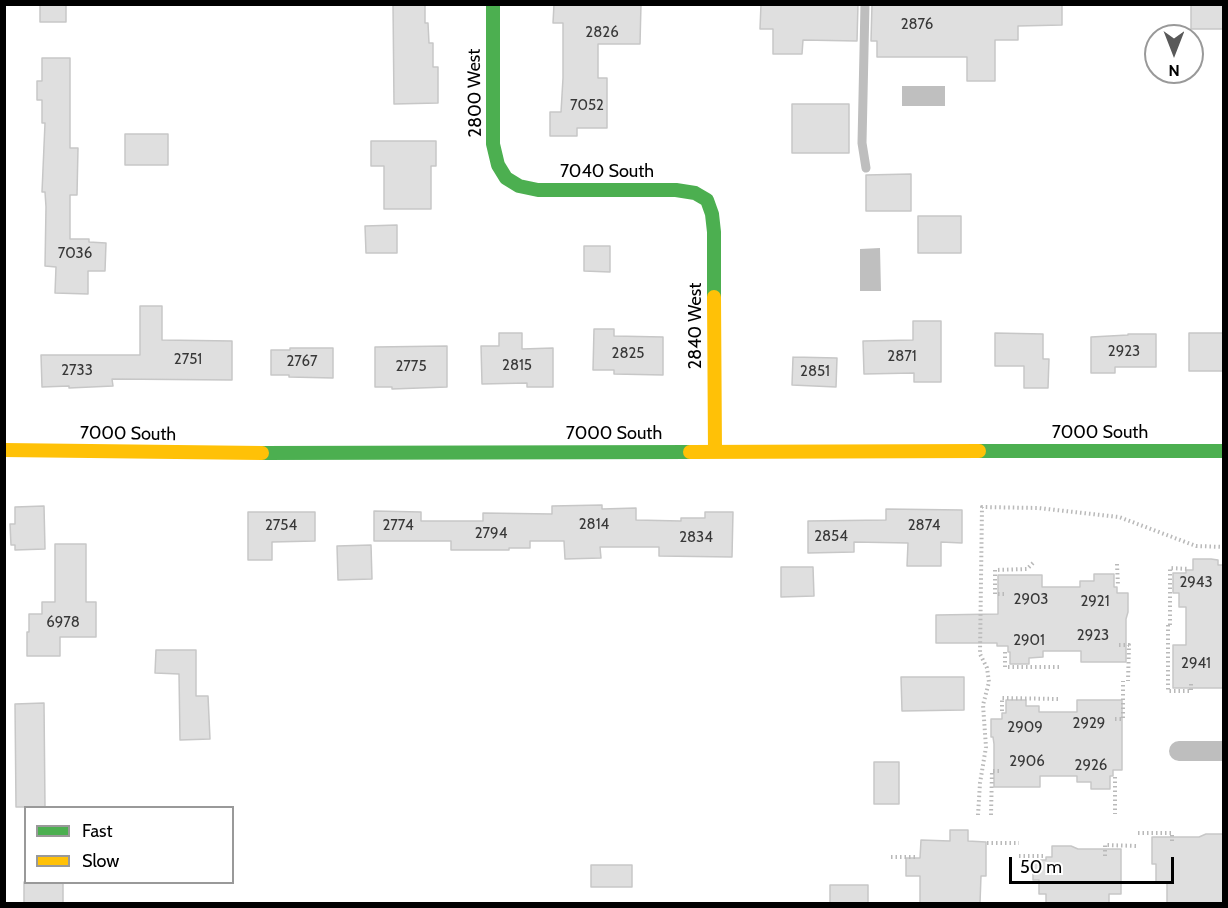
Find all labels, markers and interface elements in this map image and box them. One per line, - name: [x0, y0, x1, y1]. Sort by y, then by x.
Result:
- house number: 2876: [901, 16, 933, 34]
- house number: 2826: [585, 24, 619, 42]
- north arrow: [1144, 24, 1204, 84]
- street label: 2800 West: [463, 49, 487, 137]
- text: N: [1168, 61, 1180, 80]
- house number: 7052: [570, 97, 604, 115]
- street label: 7040 South: [560, 161, 654, 183]
- house number: 7036: [58, 245, 92, 263]
- street label: 2840 West: [685, 283, 707, 369]
- house number: 2923: [1108, 343, 1140, 361]
- house number: 2825: [612, 345, 644, 363]
- house number: 2871: [887, 348, 917, 366]
- house number: 2751: [174, 351, 202, 369]
- house number: 2767: [287, 353, 317, 371]
- house number: 2815: [502, 357, 532, 375]
- house number: 2775: [395, 358, 427, 376]
- house number: 2733: [61, 362, 93, 380]
- house number: 2851: [800, 363, 830, 381]
- street label: 7000 South: [80, 422, 176, 446]
- street label: 7000 South: [1052, 422, 1148, 444]
- street label: 7000 South: [566, 423, 662, 445]
- house number: 2814: [579, 516, 609, 534]
- house number: 2754: [265, 517, 297, 535]
- house number: 2774: [382, 517, 414, 535]
- house number: 2874: [908, 517, 940, 535]
- house number: 2794: [475, 525, 507, 543]
- house number: 2854: [814, 528, 848, 546]
- house number: 2834: [679, 529, 713, 547]
- house number: 2943: [1179, 574, 1213, 592]
- house number: 2903: [1014, 591, 1048, 609]
- house number: 2921: [1080, 593, 1110, 611]
- house number: 6978: [46, 614, 80, 632]
- house number: 2923: [1077, 627, 1109, 645]
- house number: 2901: [1013, 632, 1045, 650]
- house number: 2941: [1181, 655, 1211, 673]
- house number: 2929: [1073, 715, 1105, 733]
- house number: 2909: [1007, 719, 1043, 737]
- house number: 2906: [1009, 753, 1045, 771]
- house number: 2926: [1075, 757, 1107, 775]
- legend: [24, 806, 234, 884]
- text: Fast: [82, 820, 113, 842]
- scale bar: [1012, 845, 1177, 883]
- text: Slow: [82, 850, 119, 872]
- text: 50 m: [1020, 856, 1062, 878]

